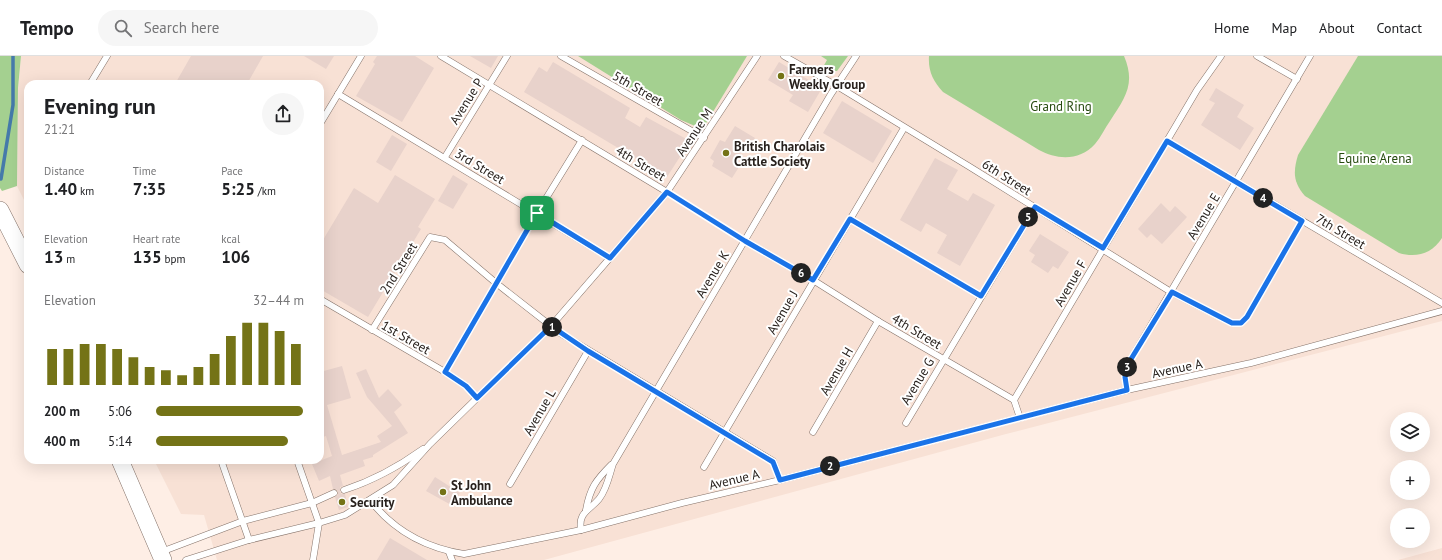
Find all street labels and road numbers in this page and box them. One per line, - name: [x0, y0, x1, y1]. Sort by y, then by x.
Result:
- street label: 5th Street: [610, 67, 666, 110]
- street label: Avenue P: [446, 75, 487, 128]
- street label: Avenue M: [672, 105, 717, 160]
- street label: 4th Street: [613, 142, 669, 185]
- street label: 3rd Street: [452, 145, 508, 188]
- street label: 6th Street: [979, 156, 1035, 200]
- street label: Avenue E: [1183, 190, 1224, 243]
- street label: 7th Street: [1313, 210, 1369, 253]
- street label: 2nd Street: [376, 239, 421, 297]
- street label: Avenue K: [692, 248, 733, 301]
- street label: Avenue F: [1050, 257, 1091, 309]
- street label: Avenue J: [763, 287, 802, 337]
- street label: 4th Street: [889, 310, 945, 353]
- street label: 1st Street: [378, 317, 434, 358]
- street label: Avenue H: [816, 344, 857, 398]
- street label: Avenue G: [897, 355, 938, 408]
- street label: Avenue A: [1150, 355, 1204, 382]
- street label: Avenue L: [519, 386, 560, 438]
- street label: Avenue A: [707, 465, 761, 494]

